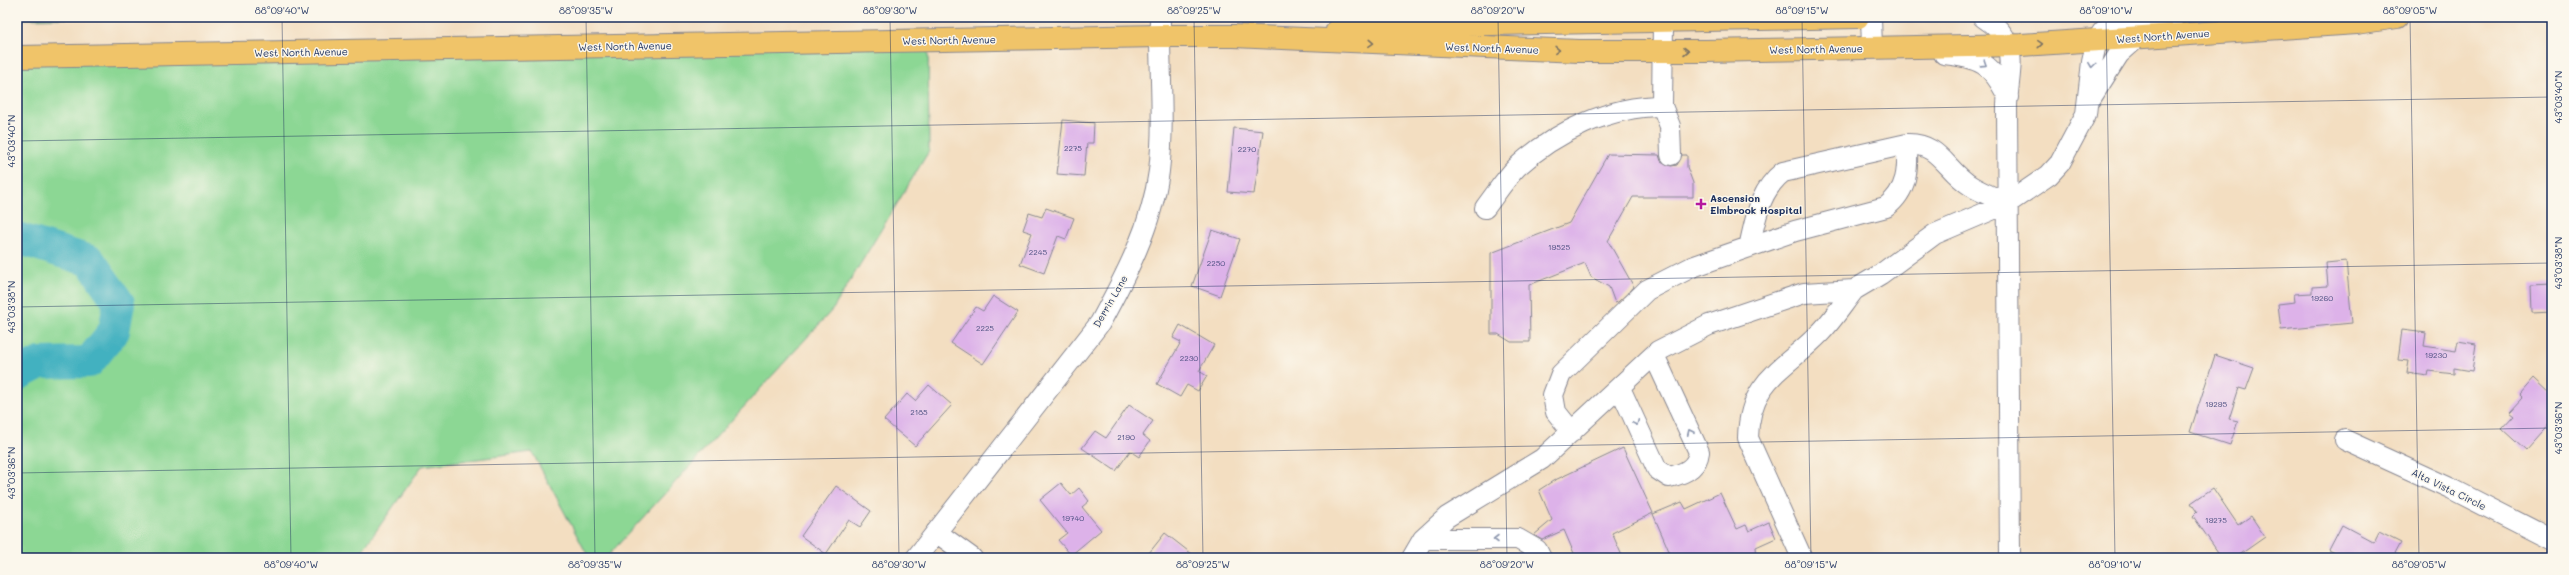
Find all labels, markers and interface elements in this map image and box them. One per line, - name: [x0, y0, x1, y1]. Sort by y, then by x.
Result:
- text: 88°09'40"W: [255, 3, 310, 17]
- text: 88°09'35"W: [559, 3, 613, 17]
- text: 88°09'30"W: [863, 3, 918, 17]
- text: 88°09'25"W: [1167, 3, 1221, 17]
- text: 88°09'20"W: [1471, 3, 1525, 17]
- text: 88°09'15"W: [1776, 3, 1829, 17]
- text: 88°09'10"W: [2079, 3, 2133, 17]
- text: 88°09'05"W: [2383, 3, 2437, 17]
- street label: West North Avenue: [2116, 26, 2210, 46]
- street label: West North Avenue: [902, 32, 996, 48]
- street label: West North Avenue: [578, 38, 672, 54]
- one-way arrow: [1368, 39, 1374, 48]
- street label: West North Avenue: [1445, 39, 1539, 57]
- one-way arrow: [2037, 39, 2043, 48]
- street label: West North Avenue: [1769, 41, 1863, 57]
- street label: West North Avenue: [254, 44, 348, 60]
- one-way arrow: [1554, 46, 1560, 55]
- one-way arrow: [1683, 47, 1689, 55]
- one-way arrow: [1980, 60, 1987, 67]
- one-way arrow: [2088, 62, 2097, 68]
- text: 43°03'40"N: [2551, 71, 2565, 123]
- text: 43°03'40"N: [4, 115, 18, 167]
- house number: 2275: [1064, 143, 1082, 153]
- house number: 2270: [1238, 144, 1256, 154]
- place label: Ascension Elmbrook Hospital: [1710, 191, 1802, 217]
- marker: Ascension Elmbrook Hospital: [1695, 198, 1707, 210]
- text: 43°03'38"N: [2551, 237, 2565, 289]
- house number: 19525: [1548, 242, 1570, 252]
- house number: 2245: [1029, 247, 1047, 257]
- house number: 2250: [1207, 258, 1225, 268]
- street label: Derrin Lane: [1089, 272, 1131, 330]
- text: 43°03'38"N: [4, 281, 18, 333]
- house number: 19260: [2311, 293, 2333, 303]
- house number: 2225: [976, 323, 994, 333]
- house number: 19230: [2425, 350, 2447, 360]
- house number: 2230: [1180, 353, 1198, 363]
- house number: 19295: [2205, 399, 2227, 409]
- text: 43°03'36"N: [2551, 402, 2565, 454]
- house number: 2185: [910, 407, 928, 417]
- one-way arrow: [1631, 419, 1639, 427]
- one-way arrow: [1687, 429, 1695, 437]
- house number: 2190: [1117, 432, 1135, 442]
- text: 43°03'36"N: [4, 447, 18, 499]
- street label: Alta Vista Circle: [2409, 465, 2489, 513]
- house number: 19740: [1062, 513, 1084, 523]
- house number: 19275: [2205, 515, 2227, 525]
- one-way arrow: [1493, 535, 1499, 543]
- text: 88°09'40"W: [264, 557, 319, 571]
- text: 88°09'35"W: [568, 557, 622, 571]
- text: 88°09'30"W: [872, 557, 927, 571]
- text: 88°09'25"W: [1176, 557, 1230, 571]
- text: 88°09'20"W: [1480, 557, 1534, 571]
- text: 88°09'15"W: [1785, 557, 1838, 571]
- text: 88°09'10"W: [2088, 557, 2142, 571]
- text: 88°09'05"W: [2392, 557, 2446, 571]

